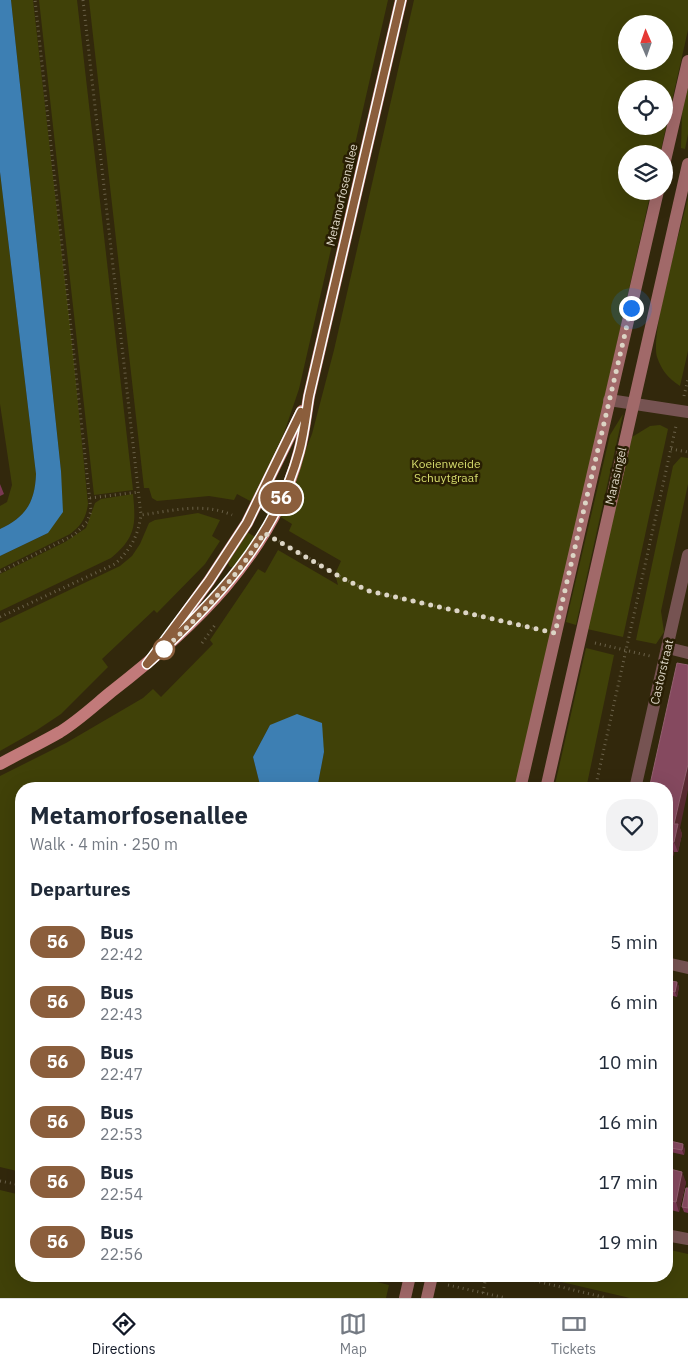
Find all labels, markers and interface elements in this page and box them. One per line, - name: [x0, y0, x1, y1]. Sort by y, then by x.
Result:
- north arrow: [618, 15, 672, 70]
- map controls: [618, 15, 673, 200]
- button: locate: [618, 80, 673, 135]
- street label: Metamorfosenallee: [322, 142, 361, 247]
- button: layers: [618, 145, 673, 200]
- your location: [619, 296, 644, 321]
- street label: Marasingel: [602, 446, 629, 506]
- park label: Koeienweide Schuytgraaf: [411, 456, 481, 485]
- line badge: 56: [258, 482, 304, 514]
- text: 56: [270, 486, 292, 509]
- unlabelled marker: [153, 638, 175, 660]
- street label: Castorstraat: [647, 638, 676, 706]
- text: Metamorfosenallee: [30, 799, 248, 831]
- button: heart: [606, 799, 658, 851]
- text: Walk · 4 min · 250 m: [30, 834, 178, 854]
- text: Departures: [30, 877, 130, 901]
- text: Bus: [100, 920, 134, 944]
- text: 56: [47, 930, 68, 953]
- text: 5 min: [610, 930, 658, 954]
- text: 22:42: [100, 944, 143, 964]
- text: Bus: [100, 980, 134, 1004]
- text: 56: [47, 990, 68, 1013]
- text: 6 min: [610, 990, 658, 1014]
- text: 22:43: [100, 1004, 143, 1024]
- text: Bus: [100, 1040, 134, 1064]
- text: 56: [47, 1050, 68, 1073]
- text: 10 min: [599, 1050, 658, 1074]
- text: 22:47: [100, 1064, 143, 1084]
- text: Bus: [100, 1100, 134, 1124]
- text: 56: [47, 1110, 68, 1133]
- text: 16 min: [599, 1110, 658, 1134]
- text: 22:53: [100, 1124, 143, 1144]
- text: Bus: [100, 1160, 134, 1184]
- text: 56: [47, 1170, 68, 1193]
- text: 17 min: [599, 1170, 658, 1194]
- text: 22:54: [100, 1184, 143, 1204]
- text: Bus: [100, 1220, 134, 1244]
- text: 56: [47, 1230, 68, 1253]
- text: 19 min: [599, 1230, 658, 1254]
- text: 22:56: [100, 1244, 143, 1264]
- tab: Directions: [92, 1310, 156, 1358]
- tab: Map: [339, 1310, 367, 1358]
- tab: Tickets: [551, 1310, 596, 1358]

